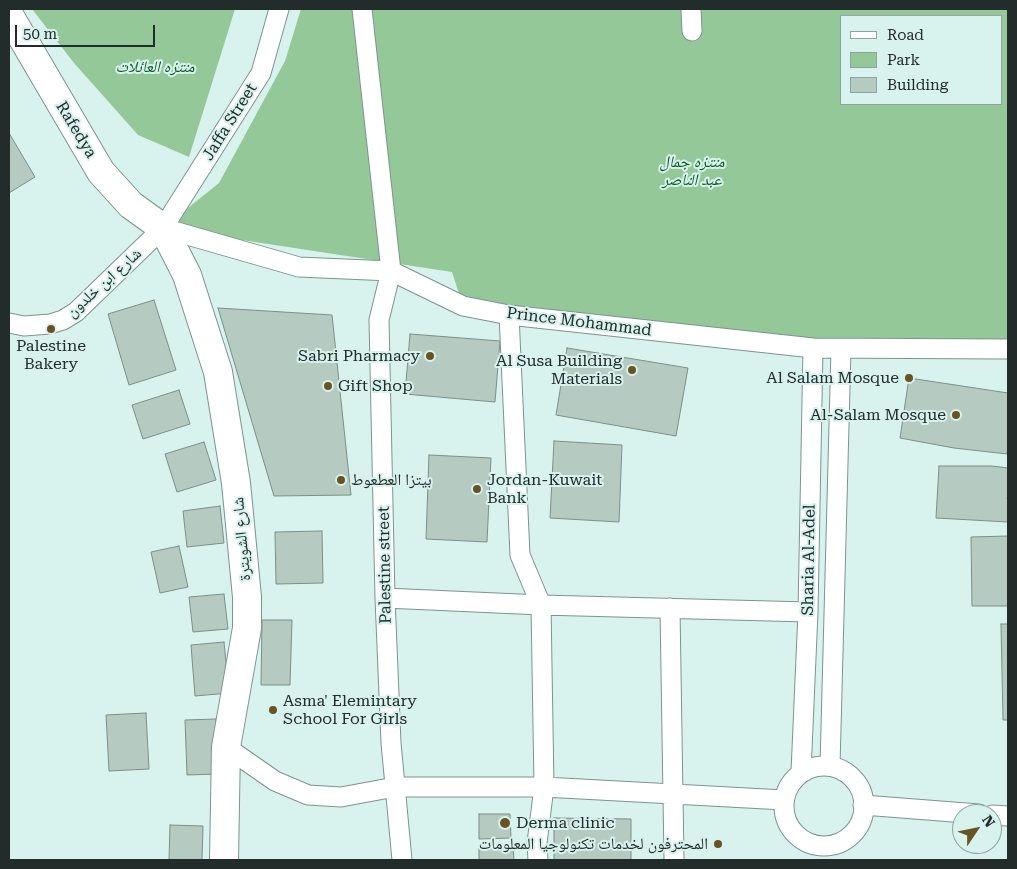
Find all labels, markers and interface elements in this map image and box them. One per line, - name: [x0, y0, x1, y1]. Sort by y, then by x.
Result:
- scale bar: [18, 15, 158, 47]
- legend: [840, 15, 1002, 105]
- text: 50 m: [23, 25, 57, 43]
- text: Road: [887, 26, 924, 44]
- text: Park: [887, 51, 920, 69]
- park label: منتزه العائلات: [115, 57, 195, 77]
- text: Building: [887, 76, 948, 94]
- street label: Jaffa Street: [199, 80, 261, 164]
- street label: Rafedya: [52, 98, 100, 162]
- park label: منتزه جمال عبد الناصر: [659, 152, 725, 190]
- street label: شارع ابن خلدون: [62, 244, 146, 322]
- street label: Prince Mohammad: [505, 304, 653, 340]
- marker: Palestine Bakery: [45, 323, 57, 335]
- place label: Palestine Bakery: [16, 336, 86, 374]
- place label: Sabri Pharmacy: [298, 346, 420, 366]
- marker: Sabri Pharmacy: [424, 350, 436, 362]
- place label: Al Susa Building Materials: [496, 351, 622, 389]
- marker: Al Susa Building Materials: [626, 364, 638, 376]
- place label: Al Salam Mosque: [766, 368, 899, 388]
- marker: Al Salam Mosque: [903, 372, 915, 384]
- place label: Gift Shop: [338, 376, 413, 396]
- marker: Gift Shop: [322, 380, 334, 392]
- place label: Al-Salam Mosque: [810, 405, 946, 425]
- marker: Al-Salam Mosque: [950, 409, 962, 421]
- place label: بيتزا العطعوط: [351, 470, 432, 490]
- place label: Jordan-Kuwait Bank: [487, 470, 602, 508]
- marker: بيتزا العطعوط: [335, 474, 347, 486]
- marker: Jordan-Kuwait Bank: [471, 483, 483, 495]
- street label: شارع الشويترة: [229, 496, 255, 582]
- street label: Sharia Al-Adel: [798, 504, 820, 616]
- street label: Palestine street: [374, 506, 396, 624]
- place label: Asma' Elemintary School For Girls: [283, 691, 417, 729]
- marker: Asma' Elemintary School For Girls: [267, 704, 279, 716]
- north arrow: [952, 804, 1002, 854]
- text: N: [979, 812, 998, 830]
- place label: Derma clinic: [516, 813, 614, 833]
- marker: Derma clinic: [498, 816, 512, 830]
- place label: المحترفون لخدمات تكنولوجيا المعلومات: [479, 834, 708, 854]
- marker: المحترفون لخدمات تكنولوجيا المعلومات: [712, 838, 724, 850]

